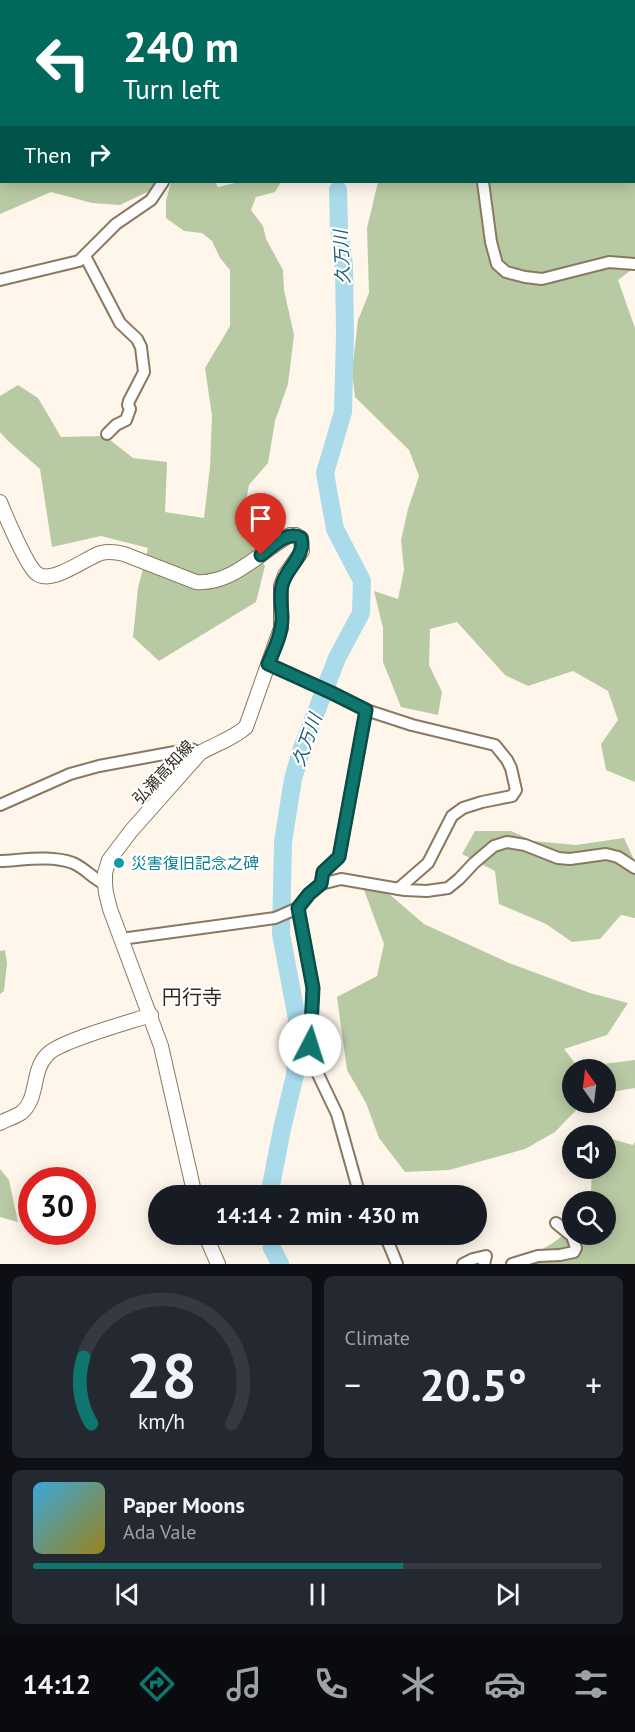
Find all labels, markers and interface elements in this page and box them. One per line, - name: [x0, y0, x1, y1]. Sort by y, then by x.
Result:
- text: 240 m: [123, 19, 239, 74]
- icon: left: [24, 24, 102, 102]
- text: Turn left: [123, 72, 220, 106]
- icon: right: [83, 138, 116, 171]
- text: Then: [24, 141, 71, 169]
- water label: 久万川: [328, 227, 354, 285]
- pin: [235, 493, 286, 555]
- icon: arrive: [244, 502, 277, 535]
- water label: 久万川: [286, 709, 327, 769]
- street label: 弘瀬高知線: [128, 736, 198, 808]
- place label: 災害復旧記念之碑: [131, 853, 259, 873]
- marker: 災害復旧記念之碑: [112, 856, 126, 870]
- district label: 円行寺: [162, 984, 222, 1010]
- position arrow: [278, 1013, 342, 1077]
- north arrow: [562, 1059, 616, 1113]
- map controls: [562, 1059, 616, 1245]
- button: sound: [562, 1125, 616, 1179]
- speed limit sign: 30: [18, 1167, 96, 1245]
- button: search: [562, 1191, 616, 1245]
- text: 14:14 · 2 min · 430 m: [216, 1201, 419, 1229]
- text: Climate: [345, 1325, 410, 1351]
- text: 28: [126, 1334, 197, 1415]
- text: 20.5°: [420, 1355, 527, 1413]
- text: −: [345, 1363, 361, 1406]
- text: +: [585, 1363, 602, 1406]
- text: km/h: [138, 1407, 185, 1435]
- text: Paper Moons: [123, 1491, 245, 1519]
- text: Ada Vale: [123, 1519, 196, 1545]
- icon: previous: [111, 1578, 144, 1611]
- icon: pause: [301, 1578, 334, 1611]
- icon: next: [491, 1578, 524, 1611]
- icon: directions: [136, 1663, 178, 1705]
- icon: music: [223, 1663, 265, 1705]
- icon: phone: [310, 1663, 352, 1705]
- icon: climate: [397, 1663, 439, 1705]
- icon: car: [484, 1663, 526, 1705]
- icon: filters: [570, 1663, 612, 1705]
- text: 14:12: [22, 1667, 91, 1701]

